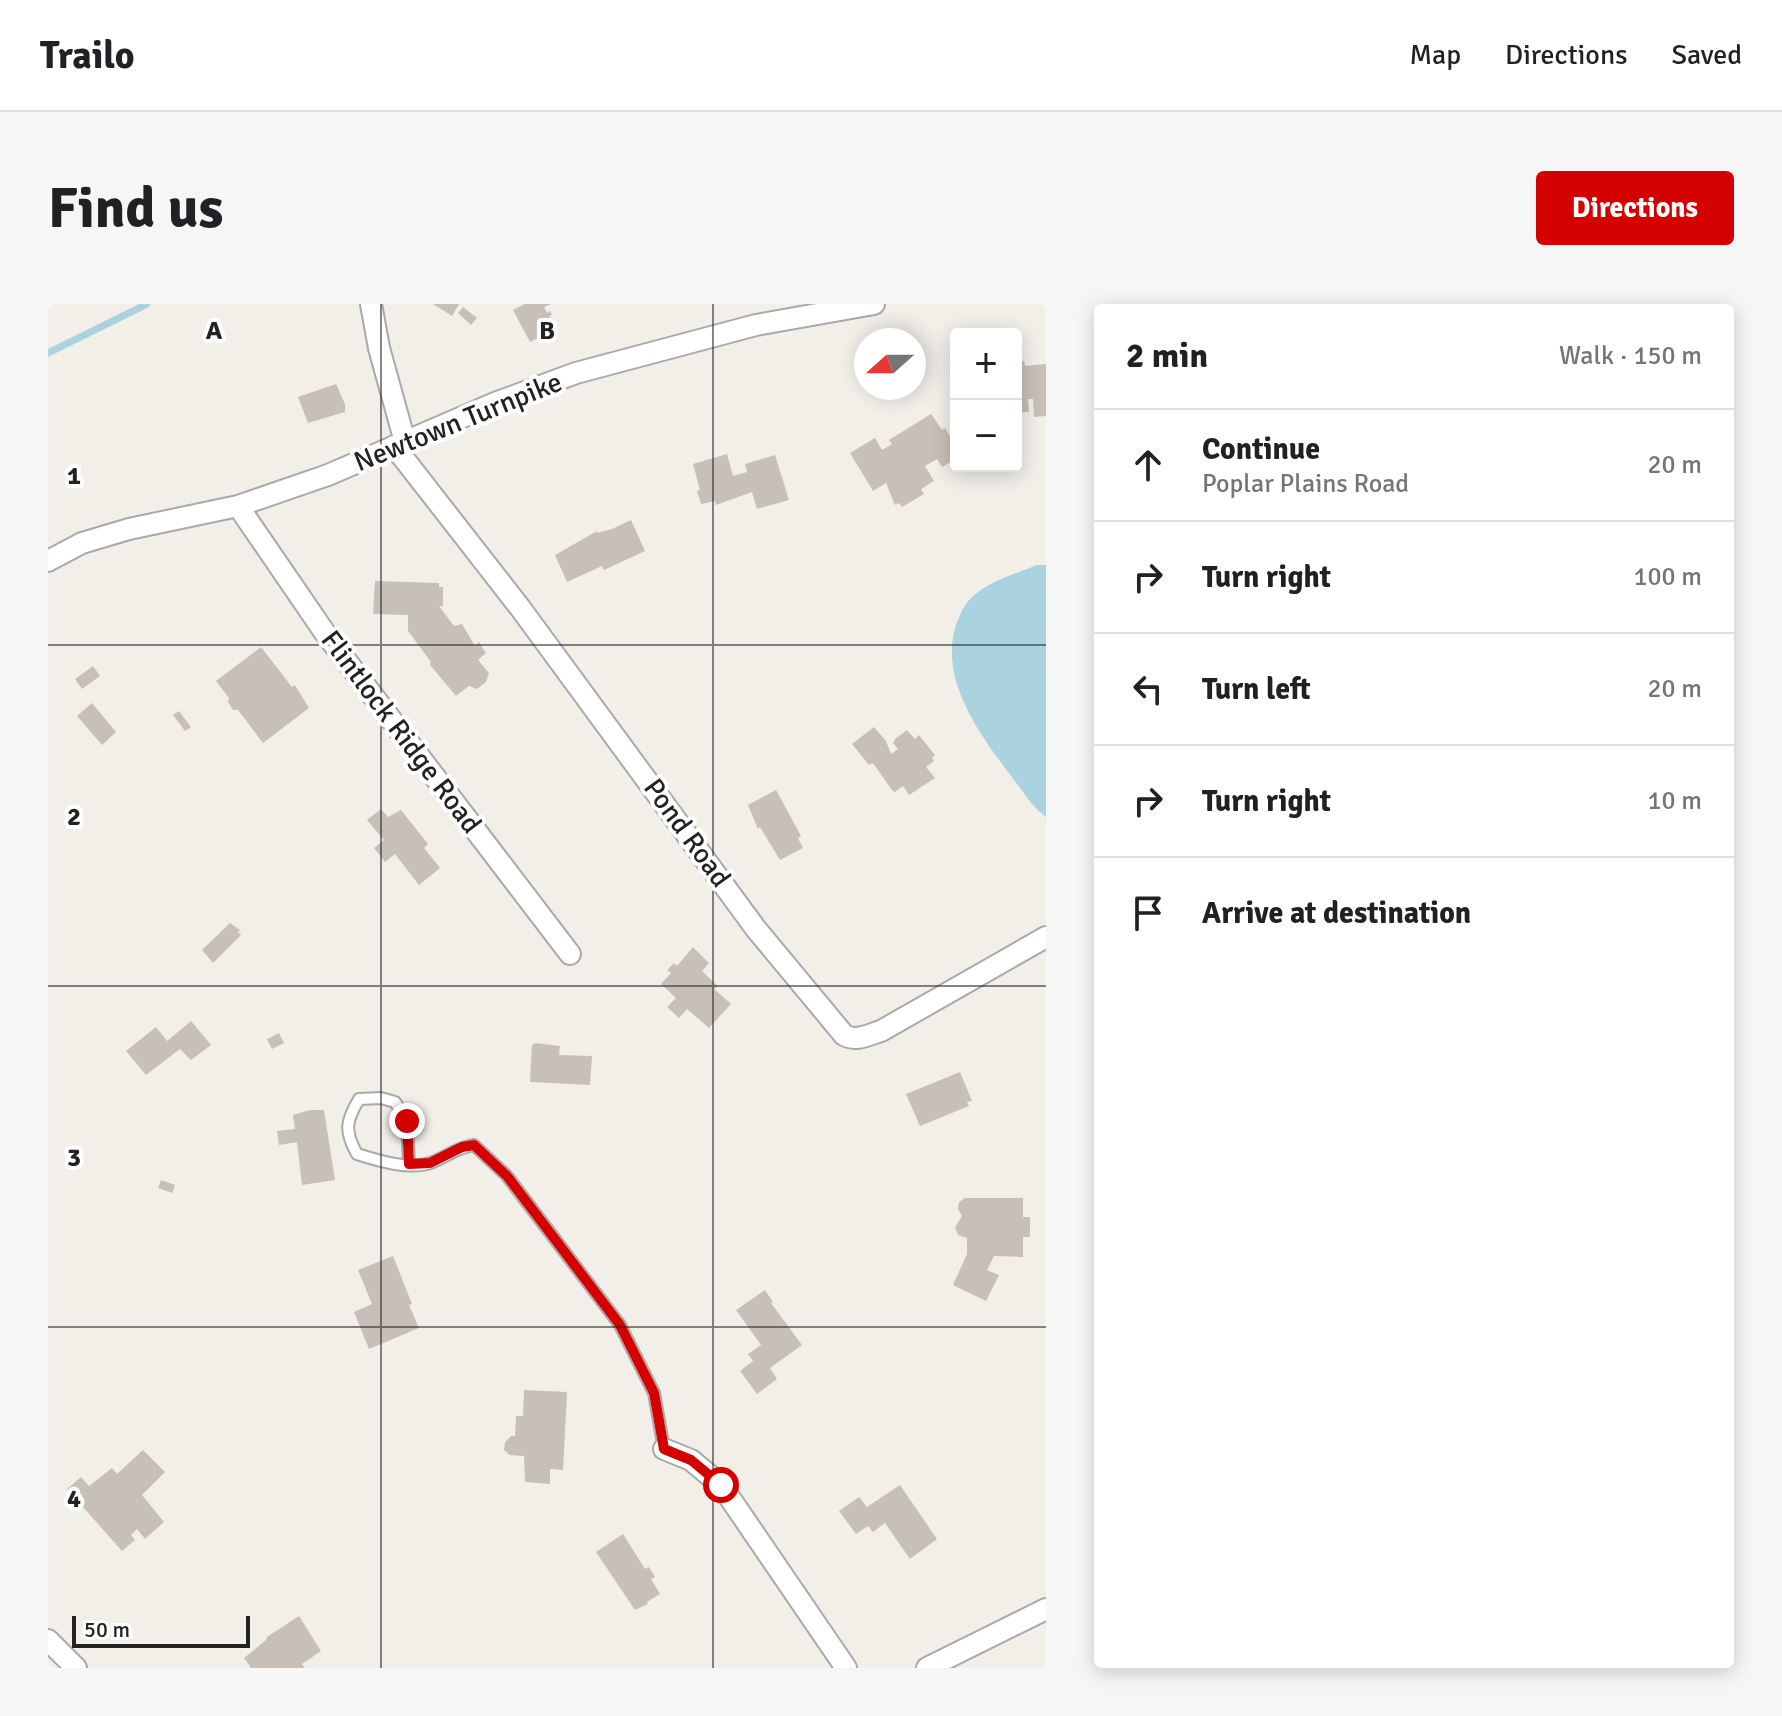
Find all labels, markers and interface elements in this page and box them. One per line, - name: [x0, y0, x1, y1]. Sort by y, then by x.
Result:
- text: Trailo: [40, 32, 135, 79]
- text: Map: [1409, 38, 1461, 72]
- text: Directions: [1505, 38, 1627, 72]
- text: Saved: [1671, 38, 1742, 72]
- button: Directions: [1536, 171, 1734, 245]
- text: Find us: [48, 174, 223, 243]
- text: A: [206, 315, 223, 347]
- text: B: [539, 315, 555, 347]
- north arrow: [854, 328, 926, 400]
- map controls: [950, 328, 1022, 472]
- button: +: [950, 328, 1022, 400]
- text: 2 min: [1126, 335, 1208, 377]
- text: Walk · 150 m: [1559, 340, 1702, 372]
- street label: Newtown Turnpike: [349, 365, 567, 479]
- button: −: [950, 400, 1022, 472]
- text: Continue: [1202, 431, 1320, 468]
- icon: ahead: [1126, 443, 1170, 487]
- text: 20 m: [1647, 449, 1702, 481]
- text: 1: [67, 460, 81, 492]
- text: Poplar Plains Road: [1202, 468, 1409, 500]
- icon: right: [1126, 555, 1170, 599]
- text: Turn right: [1202, 559, 1331, 596]
- text: 100 m: [1633, 561, 1702, 593]
- street label: Flintlock Ridge Road: [314, 624, 488, 840]
- icon: left: [1126, 667, 1170, 711]
- text: Turn left: [1202, 671, 1311, 708]
- text: 20 m: [1647, 673, 1702, 705]
- street label: Pond Road: [636, 772, 738, 894]
- icon: right: [1126, 779, 1170, 823]
- text: Turn right: [1202, 783, 1331, 820]
- text: 10 m: [1647, 785, 1702, 817]
- text: 2: [67, 801, 81, 833]
- icon: arrive: [1126, 891, 1170, 935]
- text: Arrive at destination: [1202, 895, 1471, 932]
- route end: [389, 1103, 425, 1139]
- text: 3: [67, 1142, 81, 1174]
- route start: [703, 1467, 739, 1503]
- text: 4: [67, 1483, 81, 1515]
- scale bar: [72, 1612, 250, 1648]
- text: 50 m: [84, 1616, 130, 1643]

